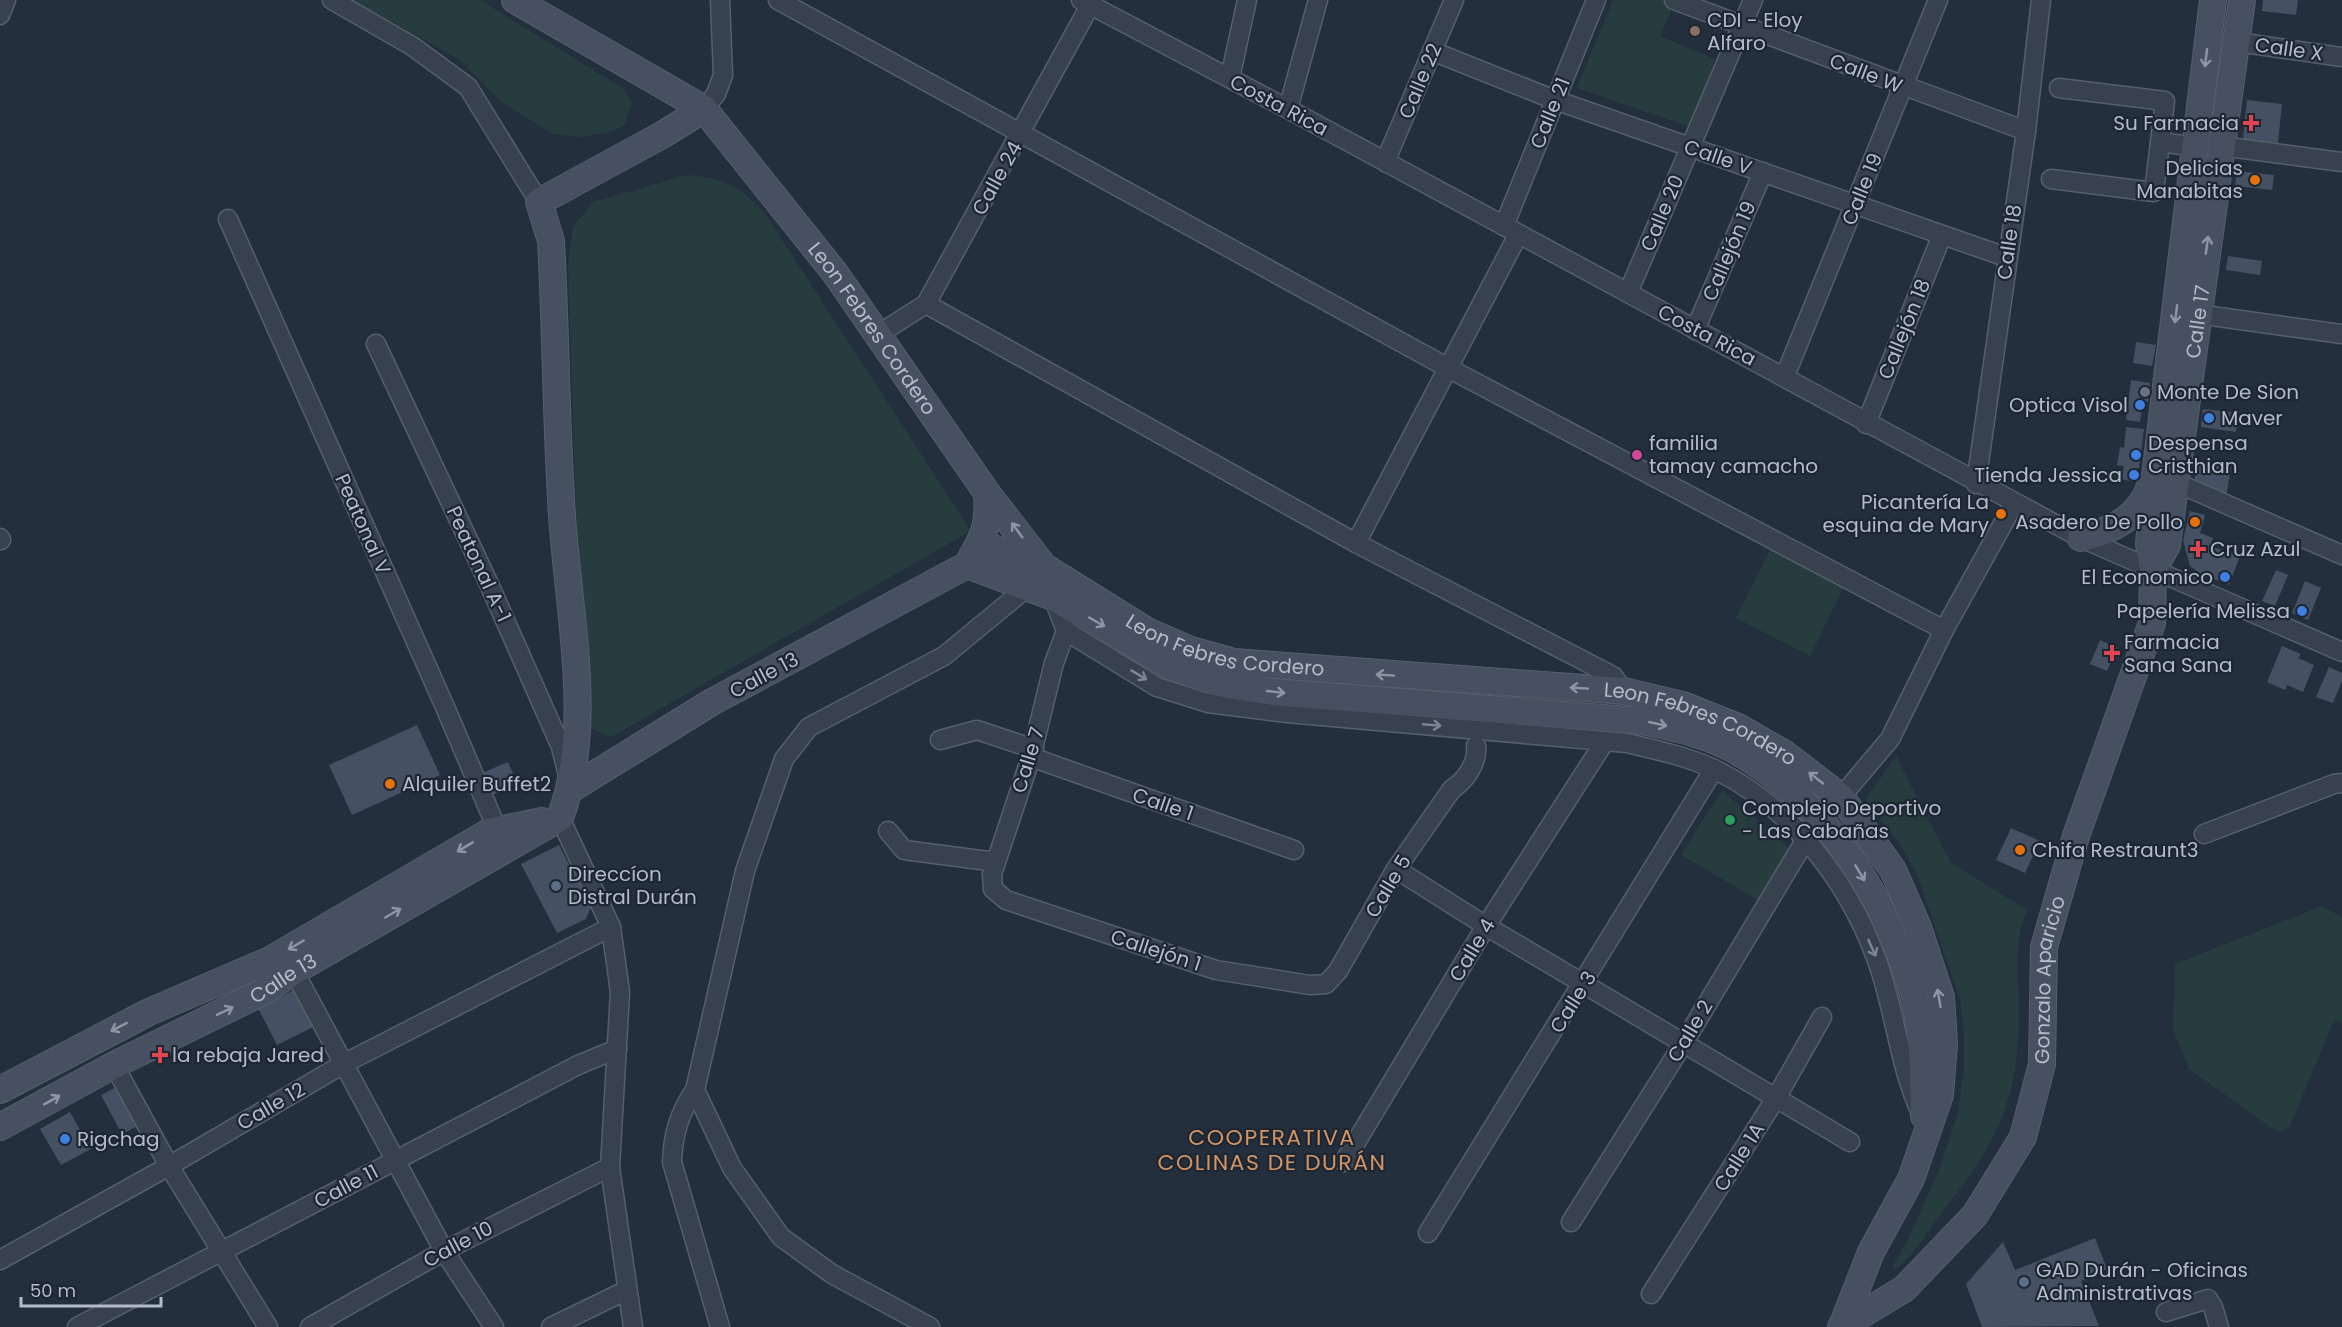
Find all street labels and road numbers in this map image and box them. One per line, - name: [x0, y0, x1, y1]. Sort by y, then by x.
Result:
- street label: Calle X: [2253, 30, 2325, 68]
- street label: Calle 22: [1392, 39, 1448, 123]
- street label: Calle W: [1825, 46, 1907, 100]
- street label: Costa Rica: [1225, 67, 1333, 143]
- street label: Calle 21: [1523, 73, 1577, 153]
- street label: Calle V: [1680, 132, 1756, 182]
- street label: Calle 24: [965, 136, 1029, 220]
- street label: Calle 19: [1835, 149, 1889, 229]
- street label: Calle 20: [1633, 170, 1691, 256]
- street label: Callejón 19: [1695, 197, 1763, 305]
- street label: Calle 18: [1990, 203, 2028, 281]
- street label: Leon Febres Cordero: [802, 236, 943, 421]
- street label: Callejón 18: [1871, 275, 1937, 383]
- street label: Calle 17: [2179, 283, 2217, 360]
- street label: Costa Rica: [1653, 297, 1761, 373]
- street label: Peatonal V: [328, 469, 398, 579]
- street label: Peatonal A-1: [440, 501, 518, 627]
- street label: Leon Febres Cordero: [1121, 607, 1325, 683]
- street label: Calle 13: [724, 645, 804, 705]
- street label: Leon Febres Cordero: [1603, 676, 1803, 772]
- street label: Calle 7: [1005, 724, 1051, 796]
- street label: Calle 1: [1129, 781, 1197, 827]
- street label: Calle 5: [1358, 849, 1418, 923]
- street label: Gonzalo Aparicio: [2028, 892, 2072, 1064]
- street label: Calle 4: [1442, 913, 1502, 987]
- street label: Callejón 1: [1107, 922, 1205, 978]
- street label: Calle 13: [245, 947, 322, 1010]
- street label: Calle 3: [1543, 966, 1603, 1038]
- street label: Calle 2: [1660, 995, 1720, 1067]
- street label: Calle 12: [232, 1075, 310, 1137]
- street label: Calle 1A: [1707, 1117, 1771, 1197]
- street label: Calle 11: [309, 1157, 383, 1215]
- street label: Calle 10: [418, 1214, 498, 1274]

